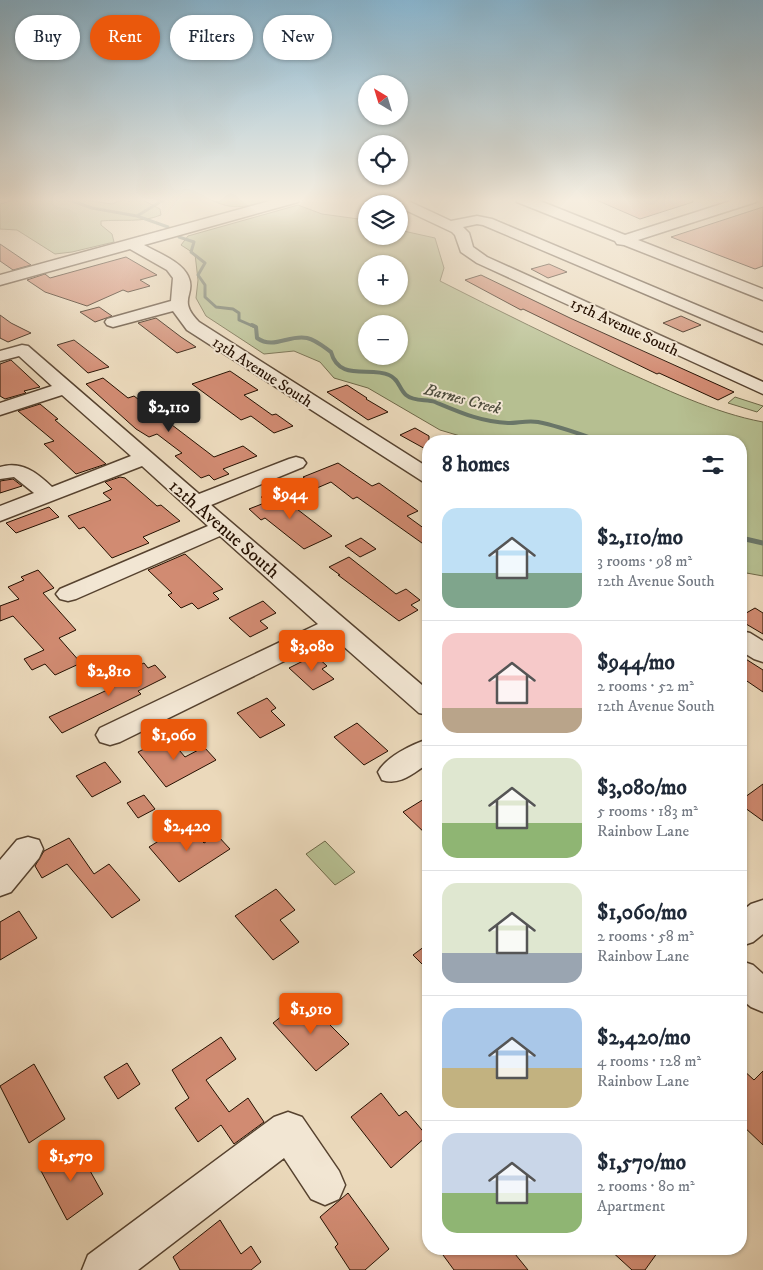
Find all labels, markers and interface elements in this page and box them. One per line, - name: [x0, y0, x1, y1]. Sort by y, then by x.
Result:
- chip: Buy: [15, 15, 80, 60]
- chip: Rent: [90, 15, 160, 60]
- chip: Filters: [170, 15, 253, 60]
- chip: New: [263, 15, 332, 60]
- north arrow: [358, 75, 408, 125]
- map controls: [358, 75, 408, 365]
- button: locate: [358, 135, 408, 185]
- button: layers: [358, 195, 408, 245]
- button: +: [358, 255, 408, 305]
- street label: 15th Avenue South: [567, 293, 683, 361]
- button: −: [358, 315, 408, 365]
- street label: 13th Avenue South: [208, 332, 317, 412]
- water label: Barnes Creek: [421, 379, 504, 419]
- pin: $2,110: [128, 390, 210, 433]
- text: $2,110: [148, 397, 190, 417]
- icon: filters: [699, 451, 727, 479]
- text: 8 homes: [442, 452, 510, 478]
- street label: 12th Avenue South: [164, 475, 284, 584]
- pin: $944: [260, 478, 320, 520]
- text: $944: [272, 484, 308, 504]
- text: $2,110/mo: [597, 525, 683, 551]
- icon: home: [482, 528, 542, 588]
- text: 3 rooms · 98 m²: [597, 551, 692, 571]
- text: 12th Avenue South: [597, 571, 715, 591]
- pin: $3,080: [271, 630, 353, 672]
- text: $3,080: [290, 636, 334, 656]
- text: $944/mo: [597, 650, 675, 676]
- icon: home: [482, 653, 542, 713]
- pin: $2,810: [68, 654, 150, 697]
- text: $2,810: [87, 661, 131, 681]
- text: 2 rooms · 52 m²: [597, 676, 694, 696]
- text: 12th Avenue South: [597, 696, 715, 716]
- pin: $1,060: [133, 718, 215, 761]
- text: $1,060: [152, 725, 196, 745]
- text: $3,080/mo: [597, 775, 687, 801]
- icon: home: [482, 778, 542, 838]
- text: 5 rooms · 183 m²: [597, 801, 698, 821]
- pin: $2,420: [146, 810, 228, 852]
- text: $2,420: [163, 816, 211, 836]
- text: Rainbow Lane: [597, 821, 689, 841]
- text: $1,060/mo: [597, 900, 687, 926]
- icon: home: [482, 903, 542, 963]
- text: 2 rooms · 58 m²: [597, 926, 694, 946]
- text: Rainbow Lane: [597, 946, 689, 966]
- pin: $1,910: [270, 992, 352, 1035]
- text: $1,910: [290, 999, 332, 1019]
- text: $2,420/mo: [597, 1025, 690, 1051]
- icon: home: [482, 1028, 542, 1088]
- text: 4 rooms · 128 m²: [597, 1051, 701, 1071]
- text: Rainbow Lane: [597, 1071, 689, 1091]
- pin: $1,570: [30, 1140, 112, 1182]
- text: $1,570: [49, 1146, 93, 1166]
- text: $1,570/mo: [597, 1150, 686, 1176]
- icon: home: [482, 1153, 542, 1213]
- text: 2 rooms · 80 m²: [597, 1176, 695, 1196]
- text: Apartment: [597, 1196, 665, 1216]

